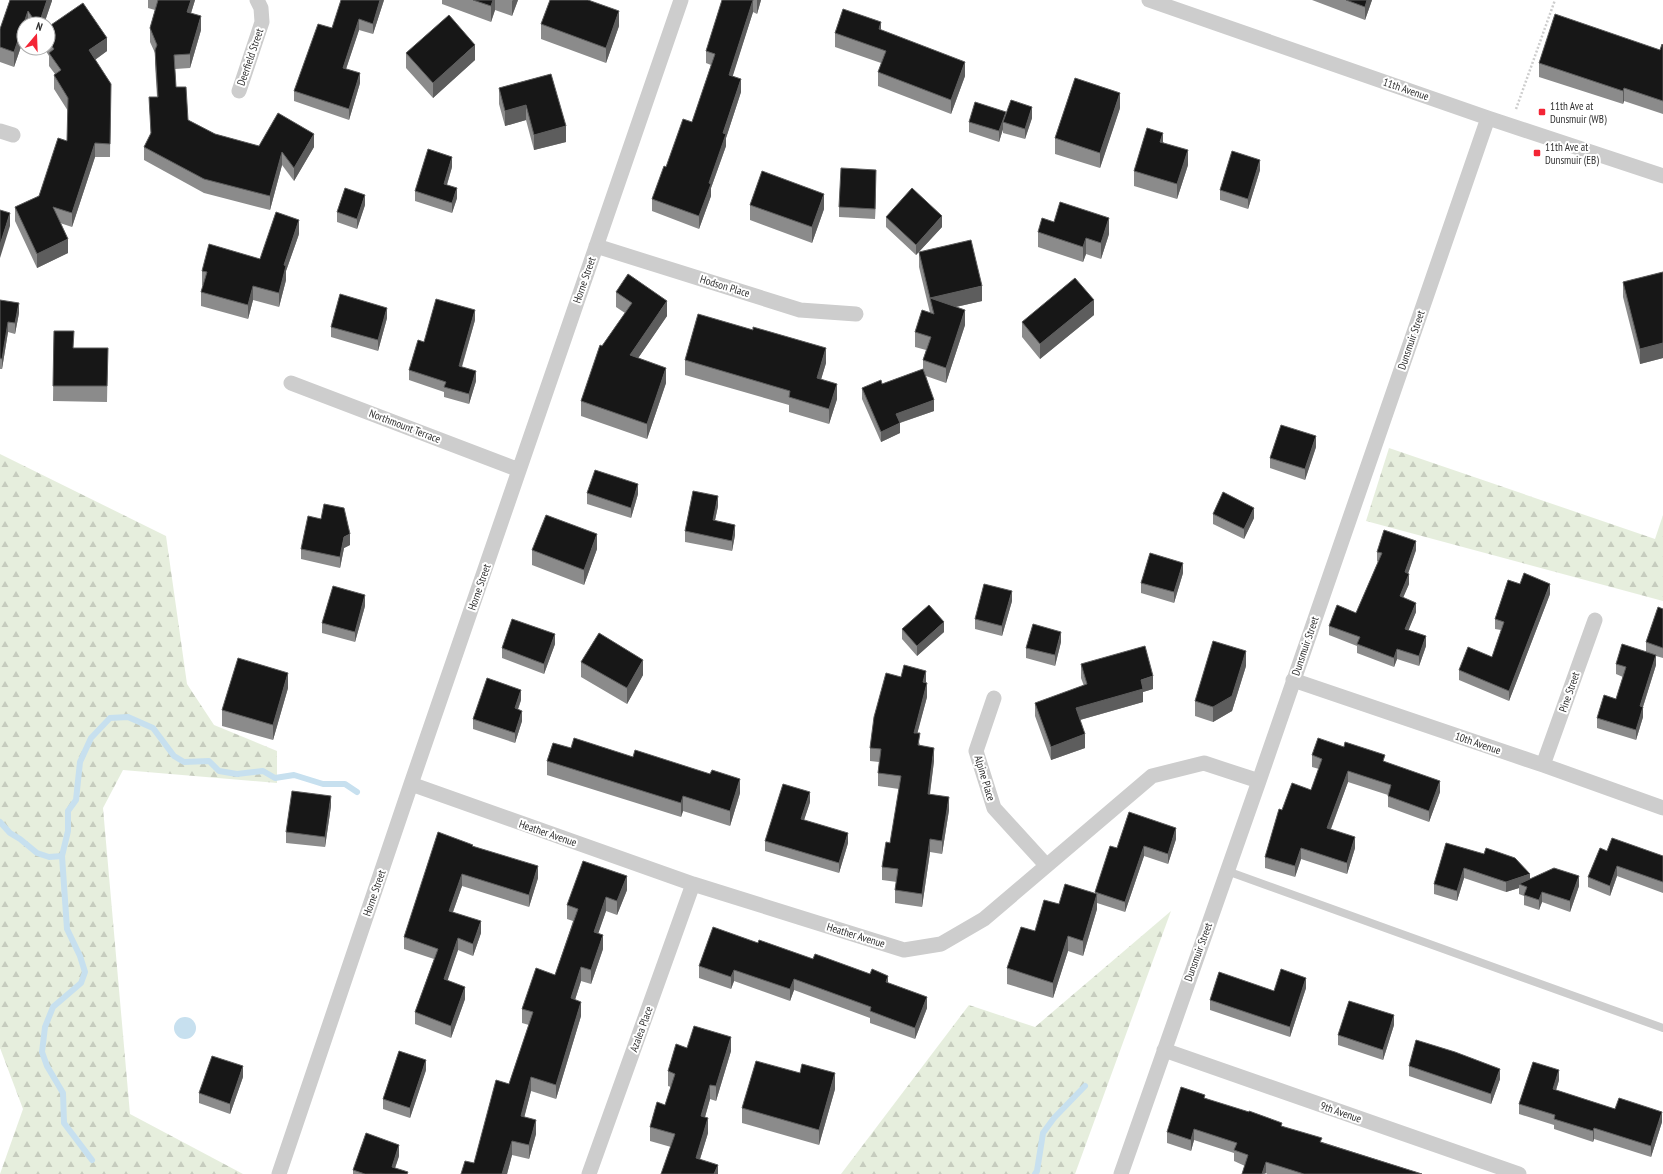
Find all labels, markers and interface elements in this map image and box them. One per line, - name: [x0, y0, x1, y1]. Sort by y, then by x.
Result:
- north arrow: [16, 16, 56, 56]
- text: N: [34, 19, 44, 34]
- street label: Deerfield Street: [234, 27, 266, 87]
- street label: 11th Avenue: [1381, 75, 1431, 104]
- place label: 11th Ave at Dunsmuir (WB): [1550, 99, 1607, 126]
- marker: 11th Ave at Dunsmuir (WB): [1537, 107, 1547, 117]
- place label: 11th Ave at Dunsmuir (EB): [1545, 140, 1599, 167]
- marker: 11th Ave at Dunsmuir (EB): [1532, 148, 1542, 158]
- street label: Horne Street: [570, 255, 598, 305]
- street label: Hodson Place: [698, 272, 752, 300]
- street label: Dunsmuir Street: [1394, 309, 1428, 371]
- street label: Northmount Terrace: [367, 406, 443, 446]
- street label: Horne Street: [465, 562, 493, 612]
- street label: Dunsmuir Street: [1288, 615, 1322, 677]
- street label: Pine Street: [1556, 670, 1582, 714]
- street label: 10th Avenue: [1453, 729, 1503, 758]
- street label: Alpine Place: [971, 754, 999, 803]
- street label: Heather Avenue: [517, 817, 579, 850]
- street label: Horne Street: [360, 868, 388, 918]
- street label: Heather Avenue: [825, 920, 887, 951]
- street label: Dunsmuir Street: [1181, 921, 1215, 983]
- street label: Azalea Place: [626, 1004, 656, 1054]
- street label: 9th Avenue: [1319, 1098, 1364, 1126]

